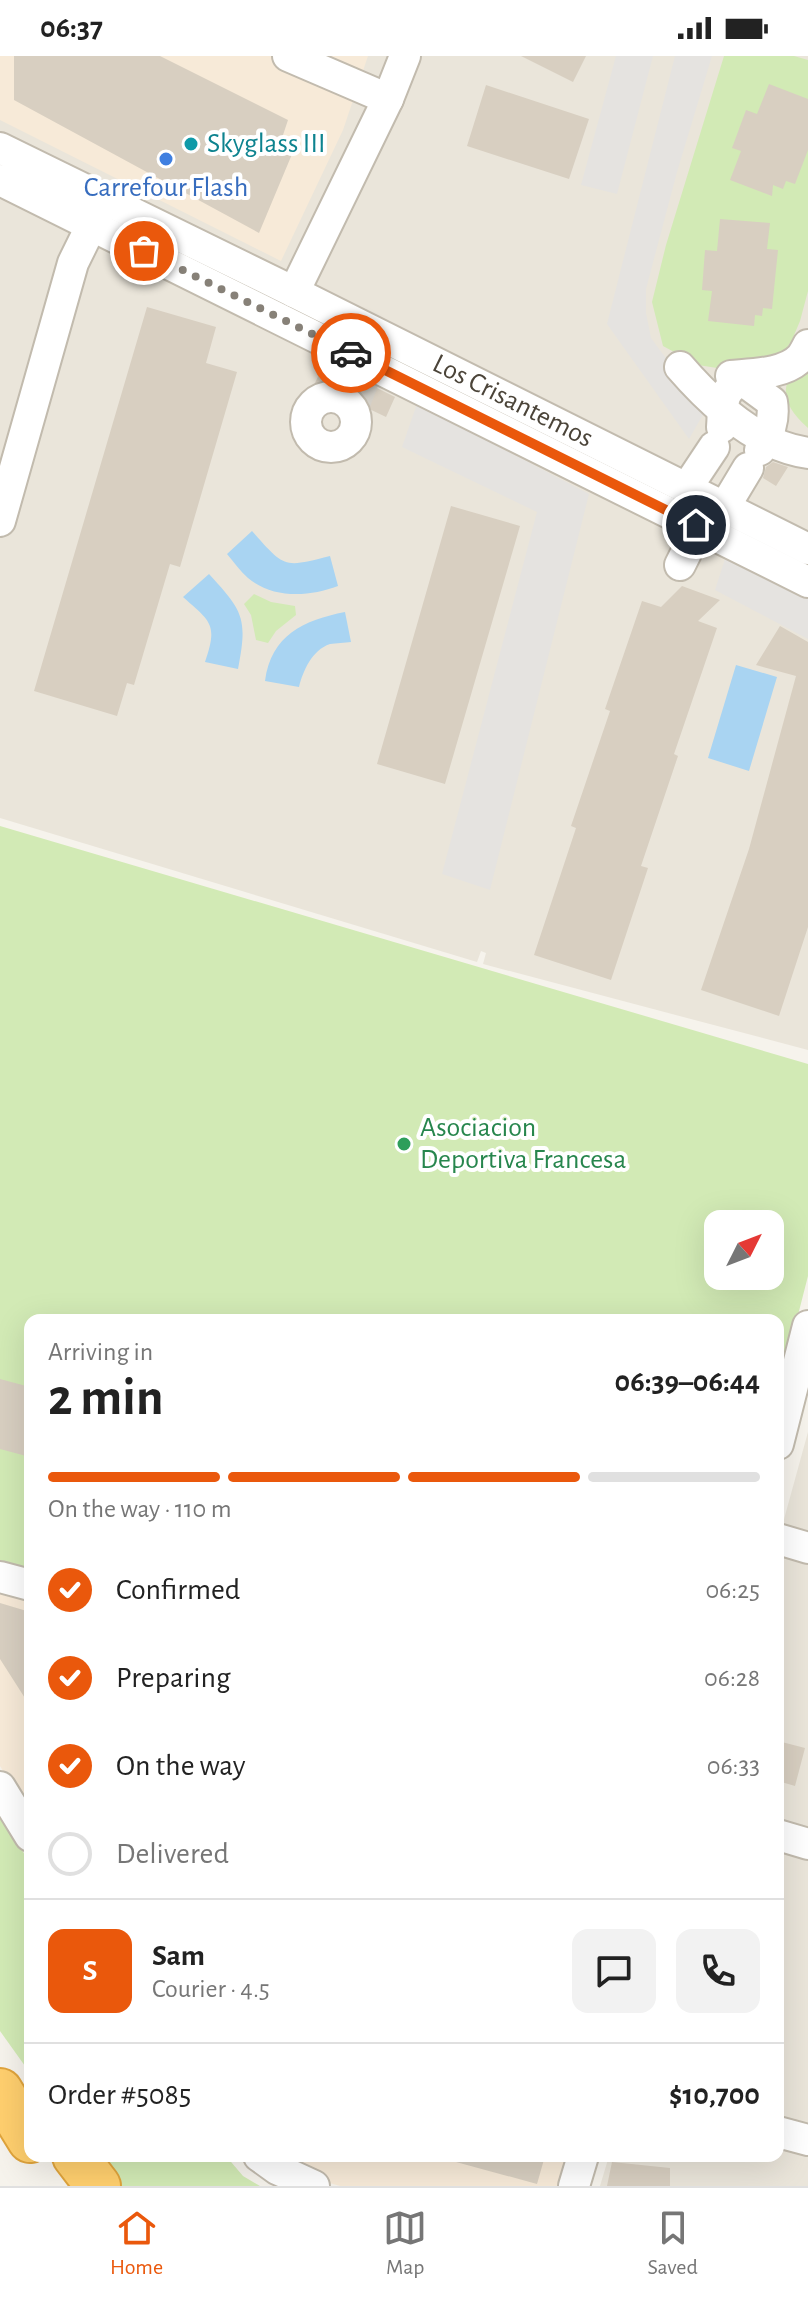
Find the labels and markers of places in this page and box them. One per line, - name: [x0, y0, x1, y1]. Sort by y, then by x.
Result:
- place label: Skyglass III: [207, 130, 325, 158]
- marker: Skyglass III: [182, 135, 200, 153]
- marker: Carrefour Flash: [157, 150, 175, 168]
- place label: Carrefour Flash: [84, 174, 248, 202]
- pin: [110, 217, 178, 285]
- pin: [662, 491, 730, 559]
- place label: Asociacion Deportiva Francesa: [420, 1114, 626, 1174]
- marker: Asociacion Deportiva Francesa: [395, 1135, 413, 1153]

